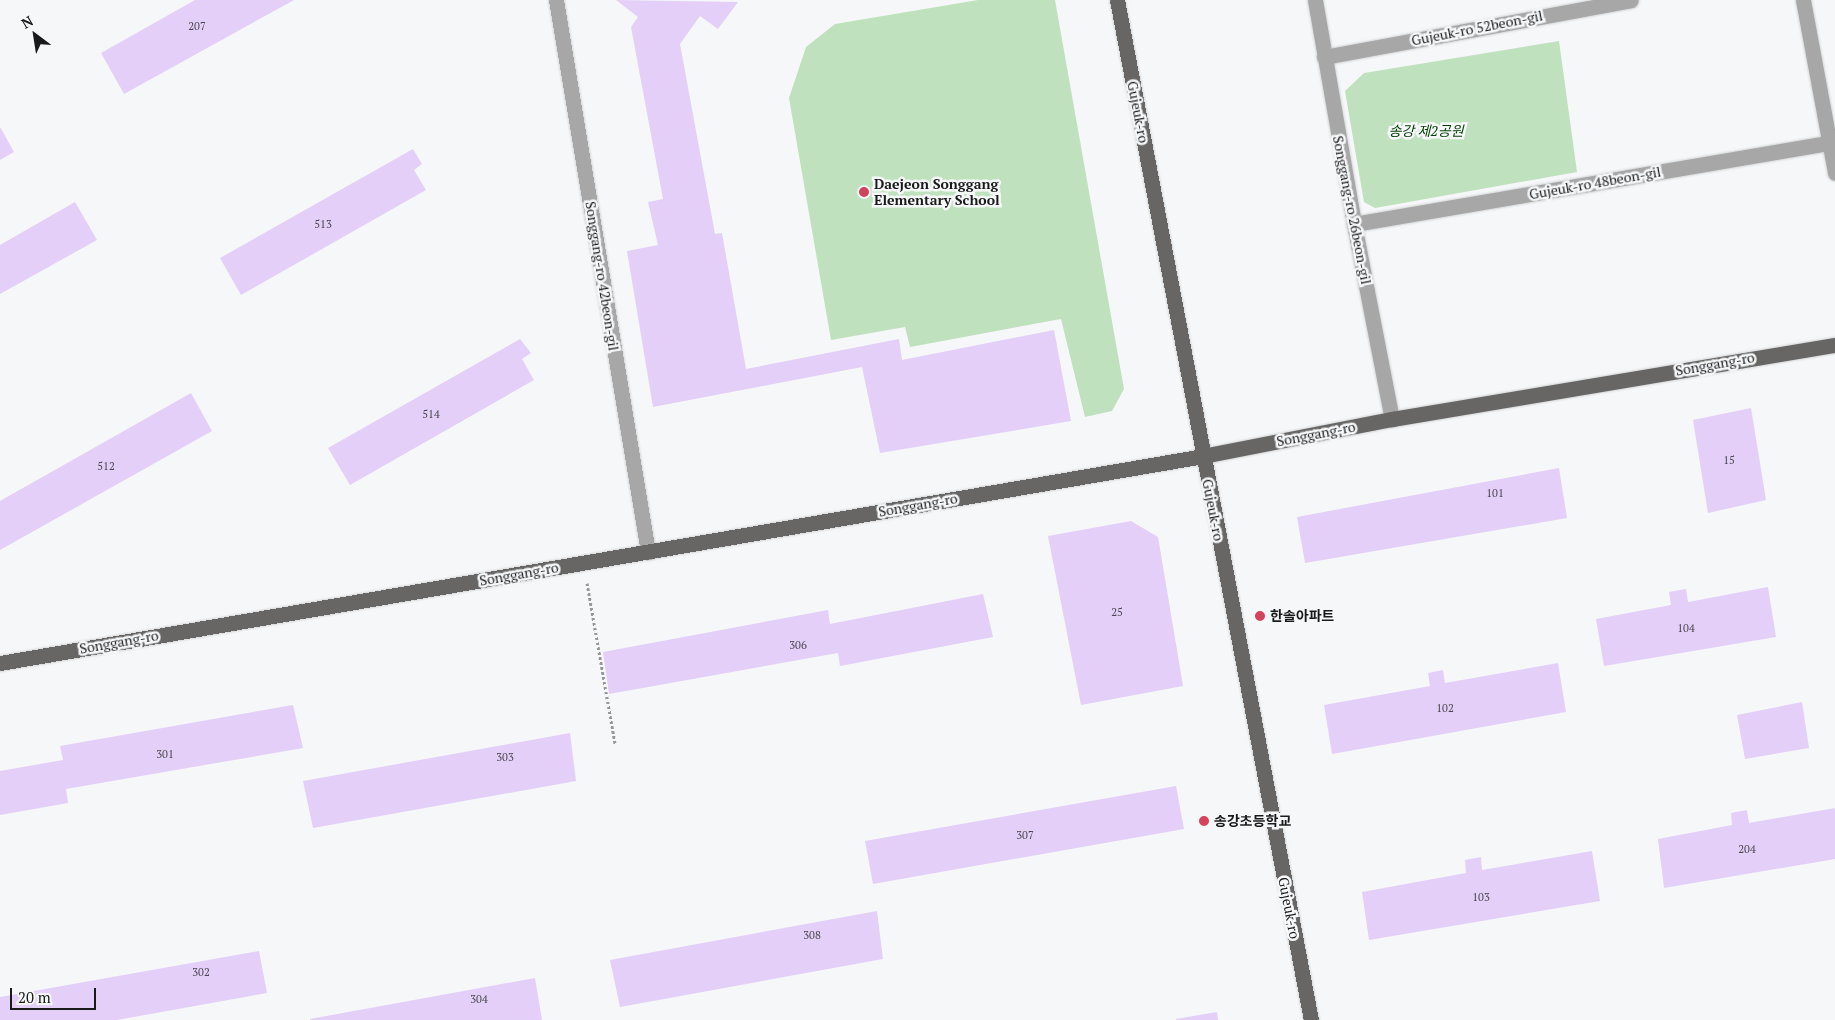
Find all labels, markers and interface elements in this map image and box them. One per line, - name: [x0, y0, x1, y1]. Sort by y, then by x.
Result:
- street label: Gujeuk-ro 52beon-gil: [1410, 7, 1544, 49]
- north arrow: [10, 10, 60, 60]
- text: N: [18, 11, 36, 33]
- house number: 207: [188, 19, 206, 33]
- street label: Gujeuk-ro: [1124, 80, 1152, 144]
- park label: 송강 제2공원: [1388, 123, 1464, 139]
- street label: Songgang-ro 26beon-gil: [1329, 134, 1375, 286]
- street label: Gujeuk-ro 48beon-gil: [1528, 163, 1662, 203]
- place label: Daejeon Songgang Elementary School: [874, 176, 1000, 208]
- marker: Daejeon Songgang Elementary School: [858, 186, 870, 198]
- street label: Songgang-ro 42beon-gil: [582, 200, 622, 352]
- house number: 513: [314, 217, 332, 231]
- street label: Songgang-ro: [1674, 349, 1756, 379]
- house number: 514: [422, 407, 440, 421]
- street label: Songgang-ro: [1275, 418, 1357, 450]
- house number: 15: [1723, 453, 1735, 467]
- house number: 512: [97, 459, 115, 473]
- street label: Gujeuk-ro: [1199, 478, 1227, 542]
- house number: 101: [1486, 486, 1504, 500]
- street label: Songgang-ro: [877, 490, 959, 520]
- street label: Songgang-ro: [478, 559, 560, 589]
- house number: 25: [1111, 605, 1123, 619]
- place label: 한솔아파트: [1270, 608, 1334, 624]
- marker: 한솔아파트: [1254, 610, 1266, 622]
- house number: 104: [1677, 621, 1695, 635]
- street label: Songgang-ro: [78, 627, 160, 657]
- house number: 306: [789, 638, 807, 652]
- house number: 102: [1436, 701, 1454, 715]
- house number: 301: [156, 747, 174, 761]
- house number: 303: [496, 750, 514, 764]
- place label: 송강초등학교: [1214, 813, 1291, 829]
- marker: 송강초등학교: [1198, 815, 1210, 827]
- house number: 307: [1016, 828, 1034, 842]
- house number: 204: [1738, 842, 1756, 856]
- street label: Gujeuk-ro: [1275, 876, 1303, 940]
- house number: 103: [1472, 890, 1490, 904]
- house number: 308: [803, 928, 821, 942]
- house number: 302: [192, 965, 210, 979]
- scale bar: [12, 978, 99, 1010]
- text: 20 m: [18, 987, 51, 1007]
- house number: 304: [470, 992, 488, 1006]

